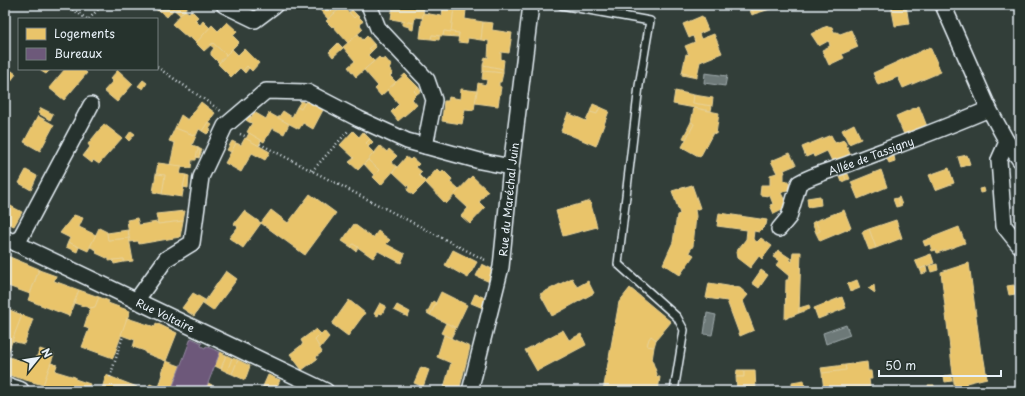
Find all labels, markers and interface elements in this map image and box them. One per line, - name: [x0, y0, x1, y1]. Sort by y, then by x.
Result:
- legend: [18, 18, 158, 70]
- text: Logements: [54, 24, 115, 42]
- text: Bureaux: [54, 44, 102, 62]
- street label: Allée de Tassigny: [826, 132, 916, 179]
- street label: Rue du Maréchal Juin: [494, 141, 523, 257]
- street label: Rue Voltaire: [133, 293, 198, 336]
- north arrow: [18, 338, 58, 378]
- text: N: [38, 345, 57, 361]
- scale bar: [879, 352, 1001, 378]
- text: 50 m: [885, 356, 916, 374]

